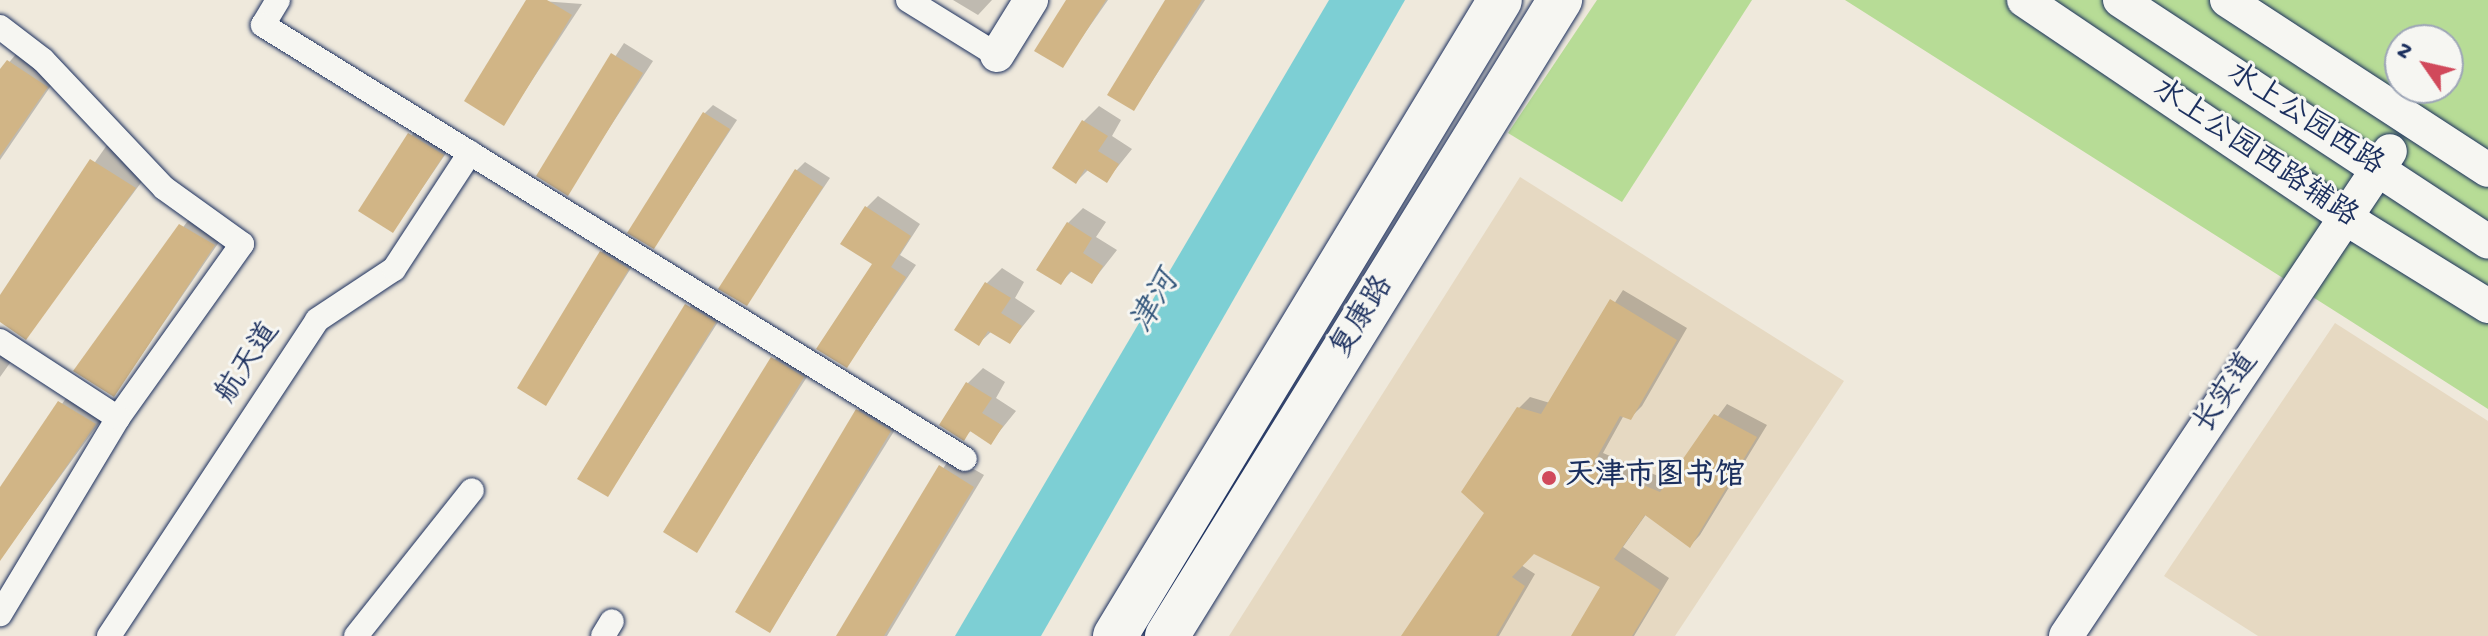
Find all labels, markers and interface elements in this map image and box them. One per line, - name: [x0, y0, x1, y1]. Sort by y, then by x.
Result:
- north arrow: [2384, 24, 2464, 104]
- text: N: [2391, 38, 2421, 65]
- street label: 水上公园西路: [2219, 57, 2389, 185]
- street label: 水上公园西路辅路: [2144, 73, 2364, 237]
- water label: 津河: [1124, 266, 1190, 340]
- street label: 复康路: [1325, 270, 1403, 366]
- street label: 航天道: [210, 316, 290, 412]
- street label: 长实道: [2188, 347, 2268, 441]
- place label: 天津市图书馆: [1565, 460, 1745, 496]
- marker: 天津市图书馆: [1540, 469, 1558, 487]

